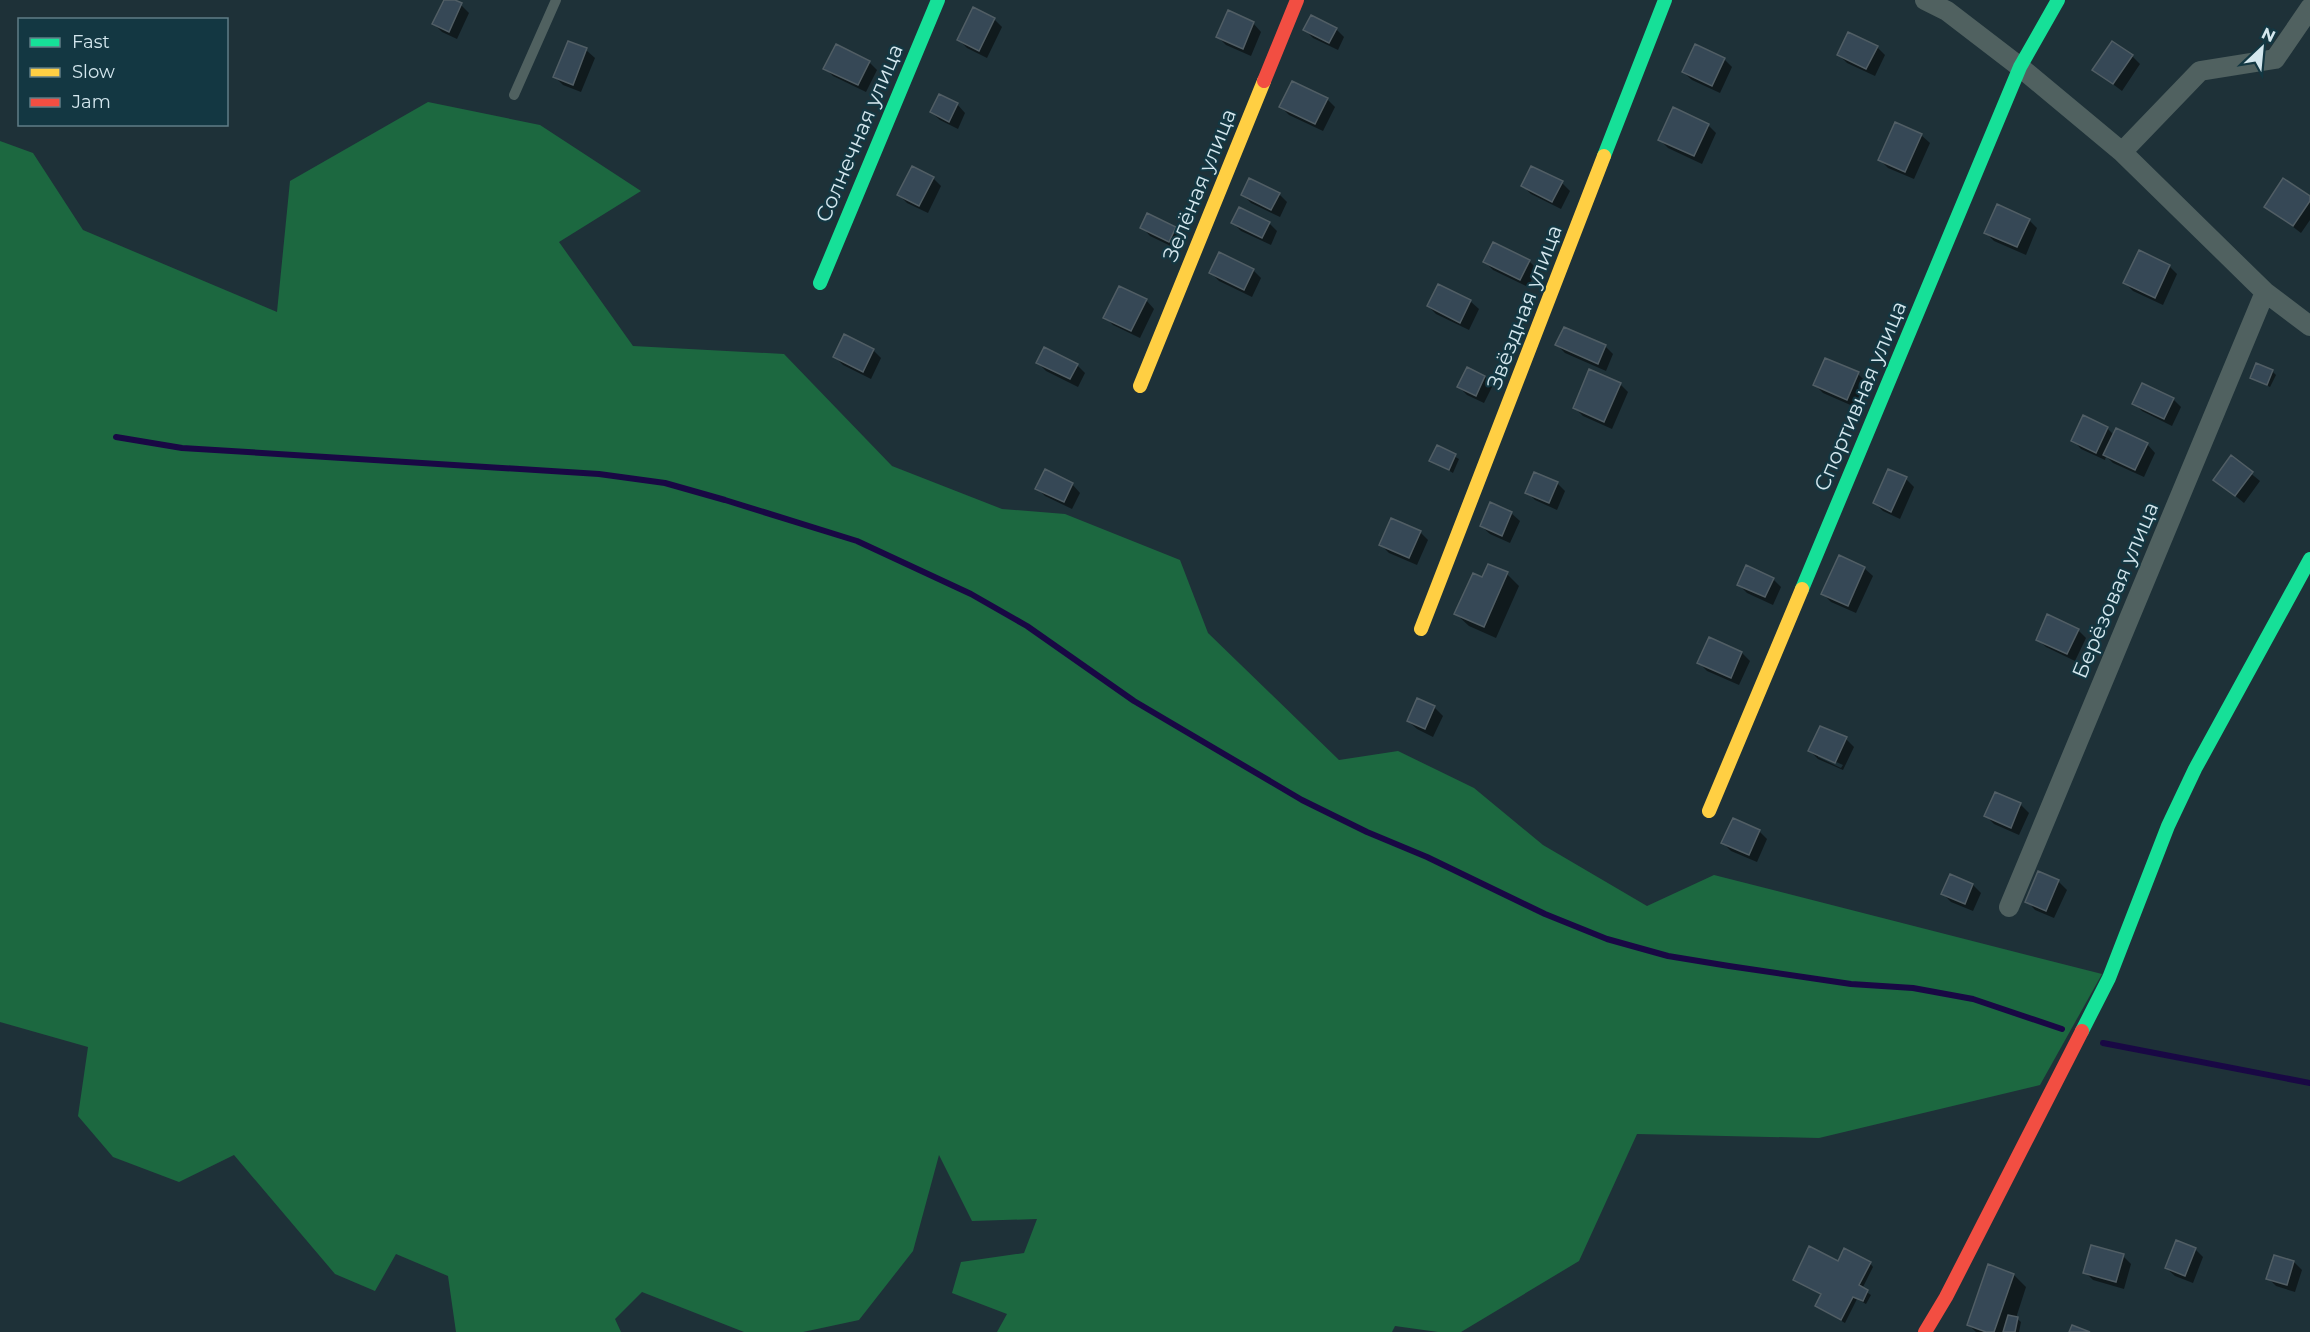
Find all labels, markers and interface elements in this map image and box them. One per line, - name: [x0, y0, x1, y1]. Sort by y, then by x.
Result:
- legend: [18, 18, 228, 126]
- north arrow: [2232, 18, 2292, 78]
- text: N: [2258, 24, 2278, 46]
- text: Fast: [72, 31, 110, 53]
- street label: Солнечная улица: [810, 40, 908, 226]
- text: Slow: [72, 61, 115, 83]
- text: Jam: [71, 91, 111, 113]
- street label: Зелёная улица: [1157, 105, 1241, 265]
- street label: Звёздная улица: [1481, 221, 1567, 393]
- street label: Спортивная улица: [1809, 297, 1911, 495]
- street label: Берёзовая улица: [2067, 498, 2163, 682]

